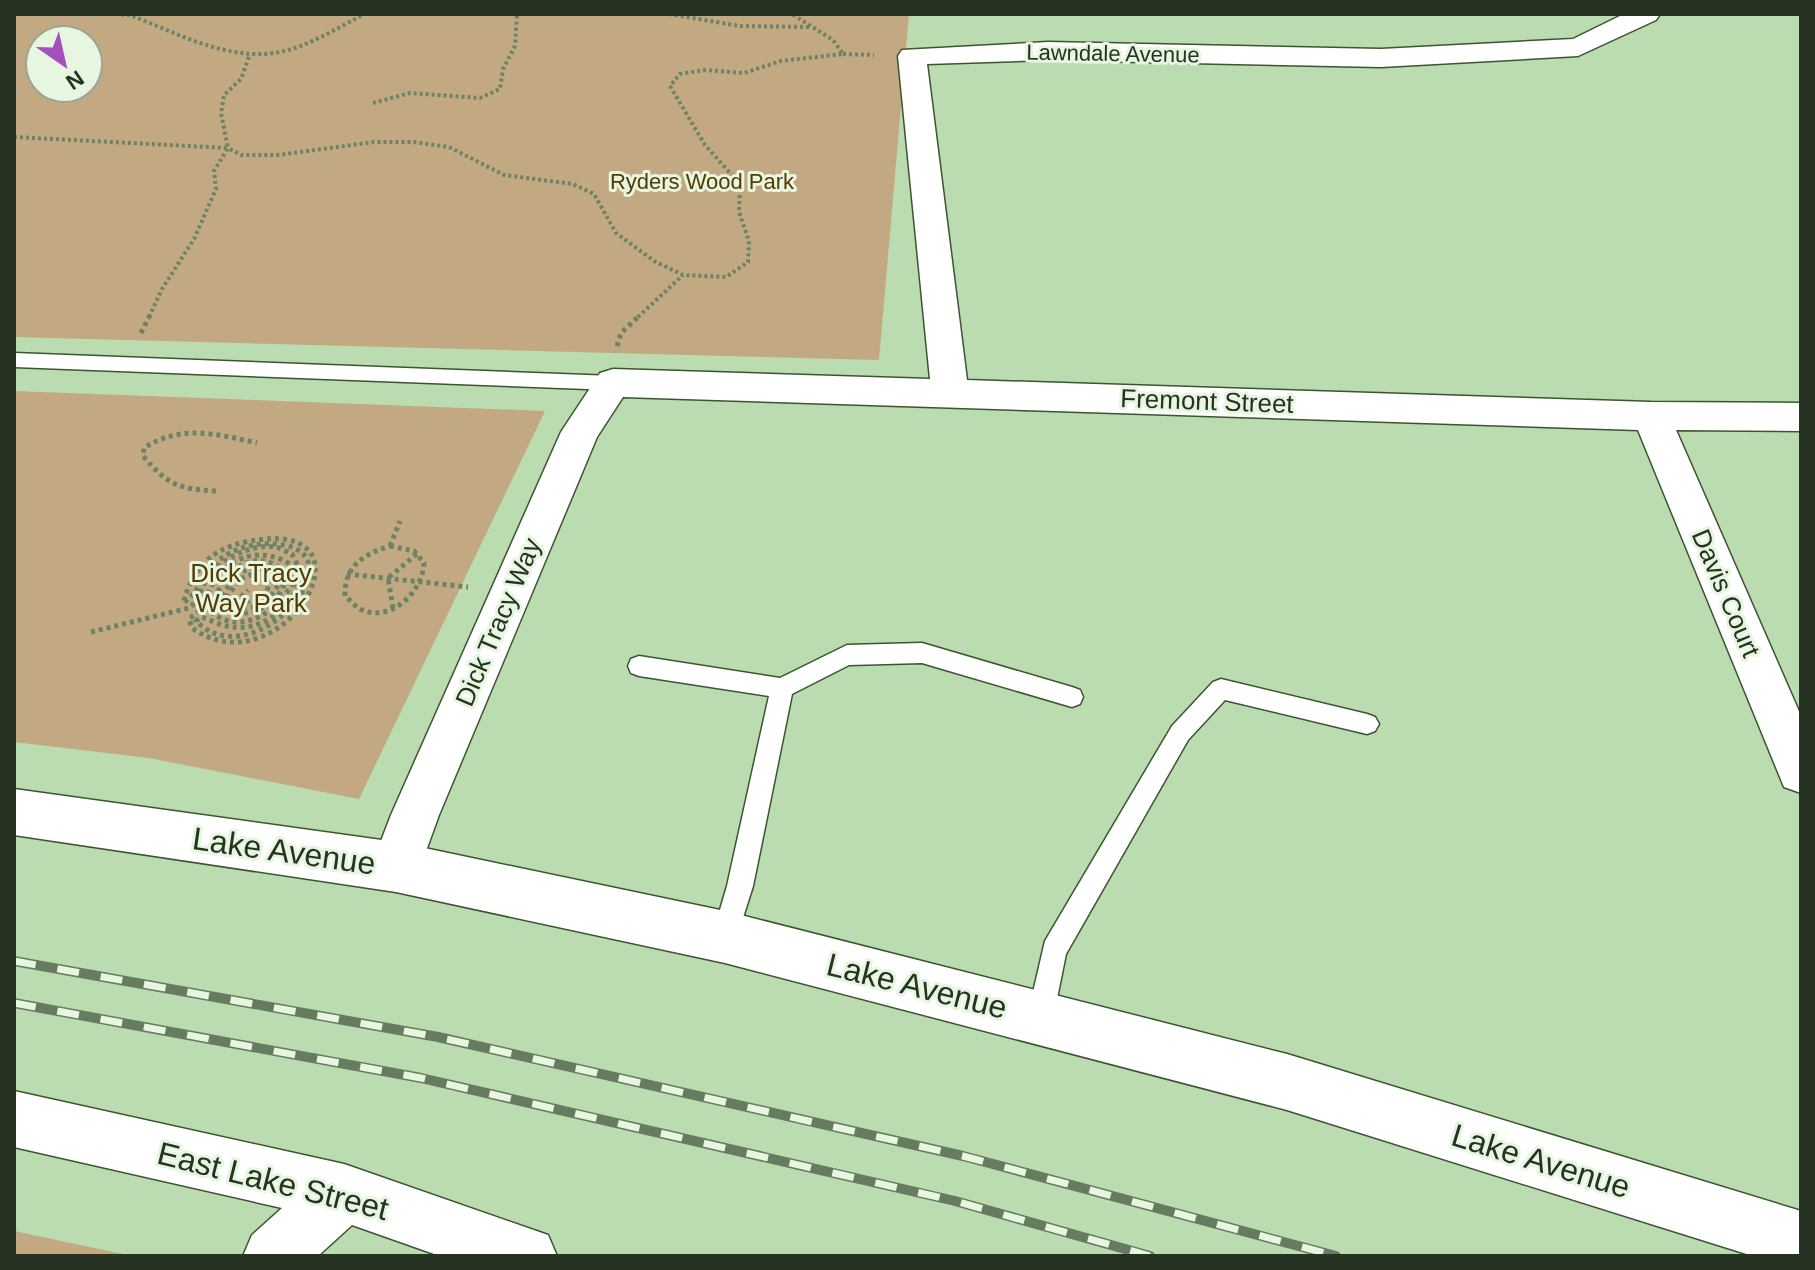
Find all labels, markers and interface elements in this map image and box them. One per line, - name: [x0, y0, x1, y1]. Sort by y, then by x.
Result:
- north arrow: [24, 24, 104, 104]
- street label: Lawndale Avenue: [1026, 39, 1200, 68]
- text: N: [61, 65, 88, 95]
- park label: Ryders Wood Park: [610, 169, 795, 194]
- street label: Fremont Street: [1120, 383, 1295, 419]
- street label: Davis Court: [1686, 525, 1767, 662]
- street label: Dick Tracy Way: [449, 533, 547, 711]
- park label: Dick Tracy Way Park: [190, 558, 312, 618]
- street label: Lake Avenue: [190, 820, 378, 882]
- street label: Lake Avenue: [823, 946, 1011, 1026]
- street label: Lake Avenue: [1448, 1117, 1634, 1205]
- street label: East Lake Street: [154, 1135, 392, 1227]

